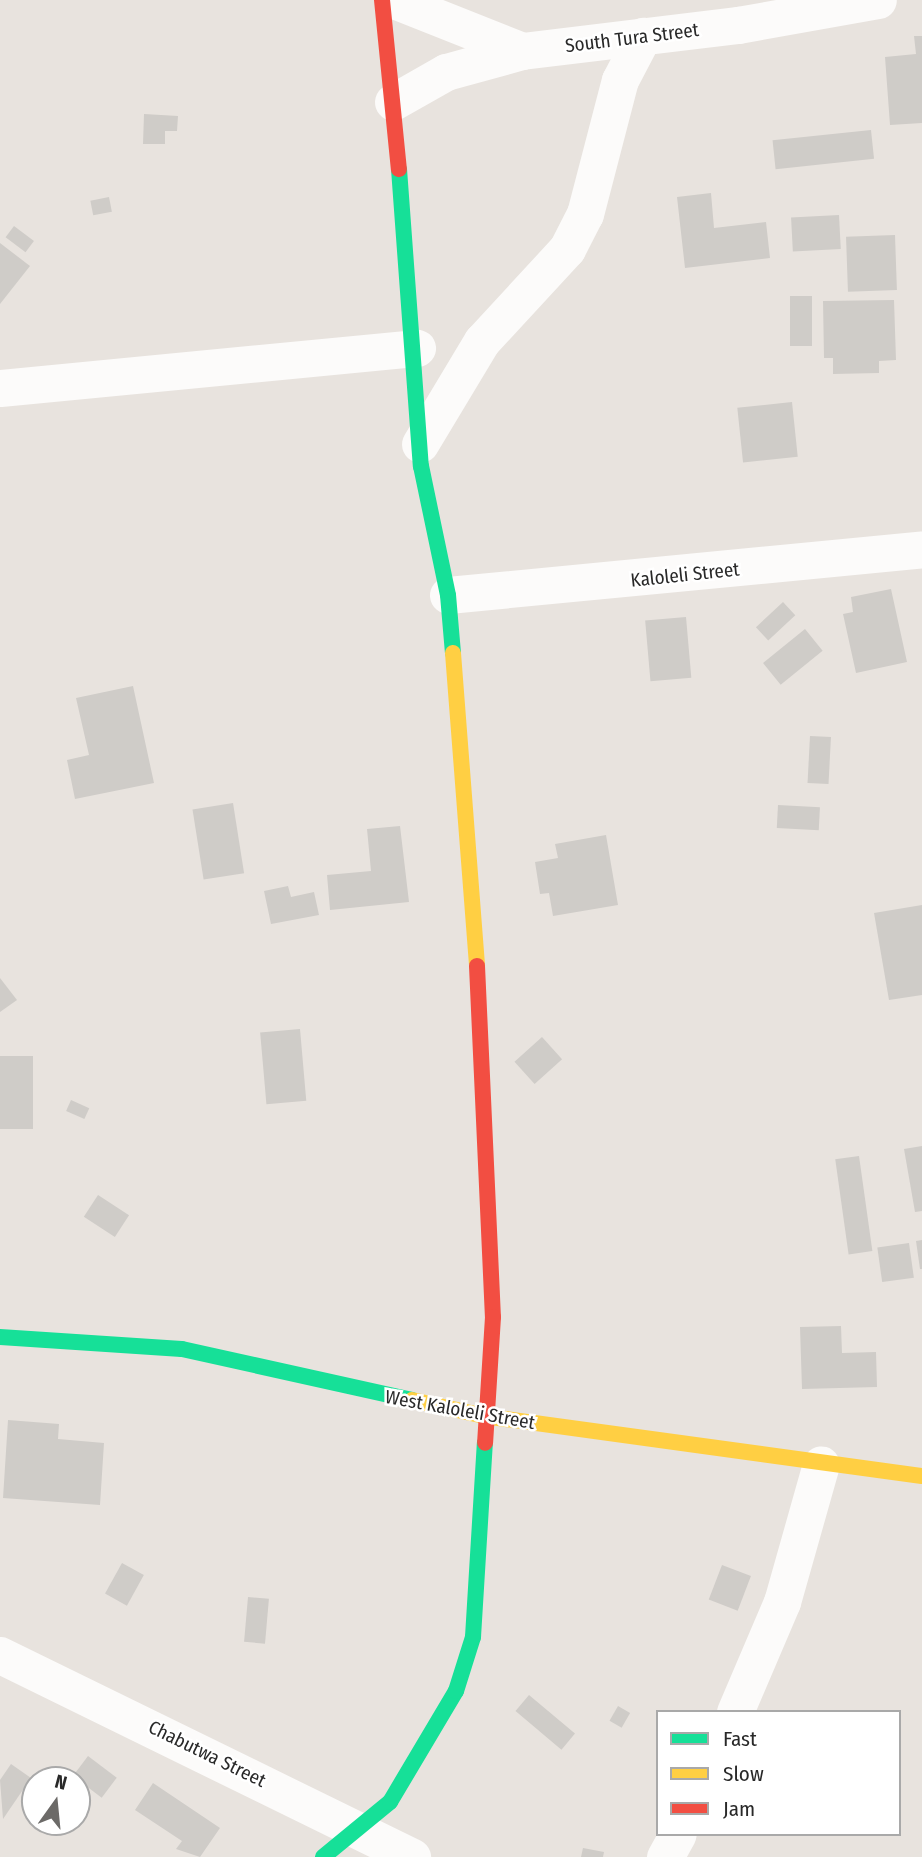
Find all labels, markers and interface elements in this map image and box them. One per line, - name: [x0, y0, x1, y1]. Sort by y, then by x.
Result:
- street label: South Tura Street: [564, 18, 700, 58]
- street label: Kaloleli Street: [629, 558, 741, 592]
- street label: West Kaloleli Street: [383, 1386, 537, 1434]
- legend: [656, 1710, 901, 1836]
- street label: Chabutwa Street: [145, 1716, 269, 1792]
- text: Fast: [723, 1726, 757, 1752]
- text: Slow: [723, 1761, 764, 1787]
- north arrow: [21, 1766, 91, 1836]
- text: N: [53, 1770, 70, 1795]
- text: Jam: [723, 1796, 755, 1822]

